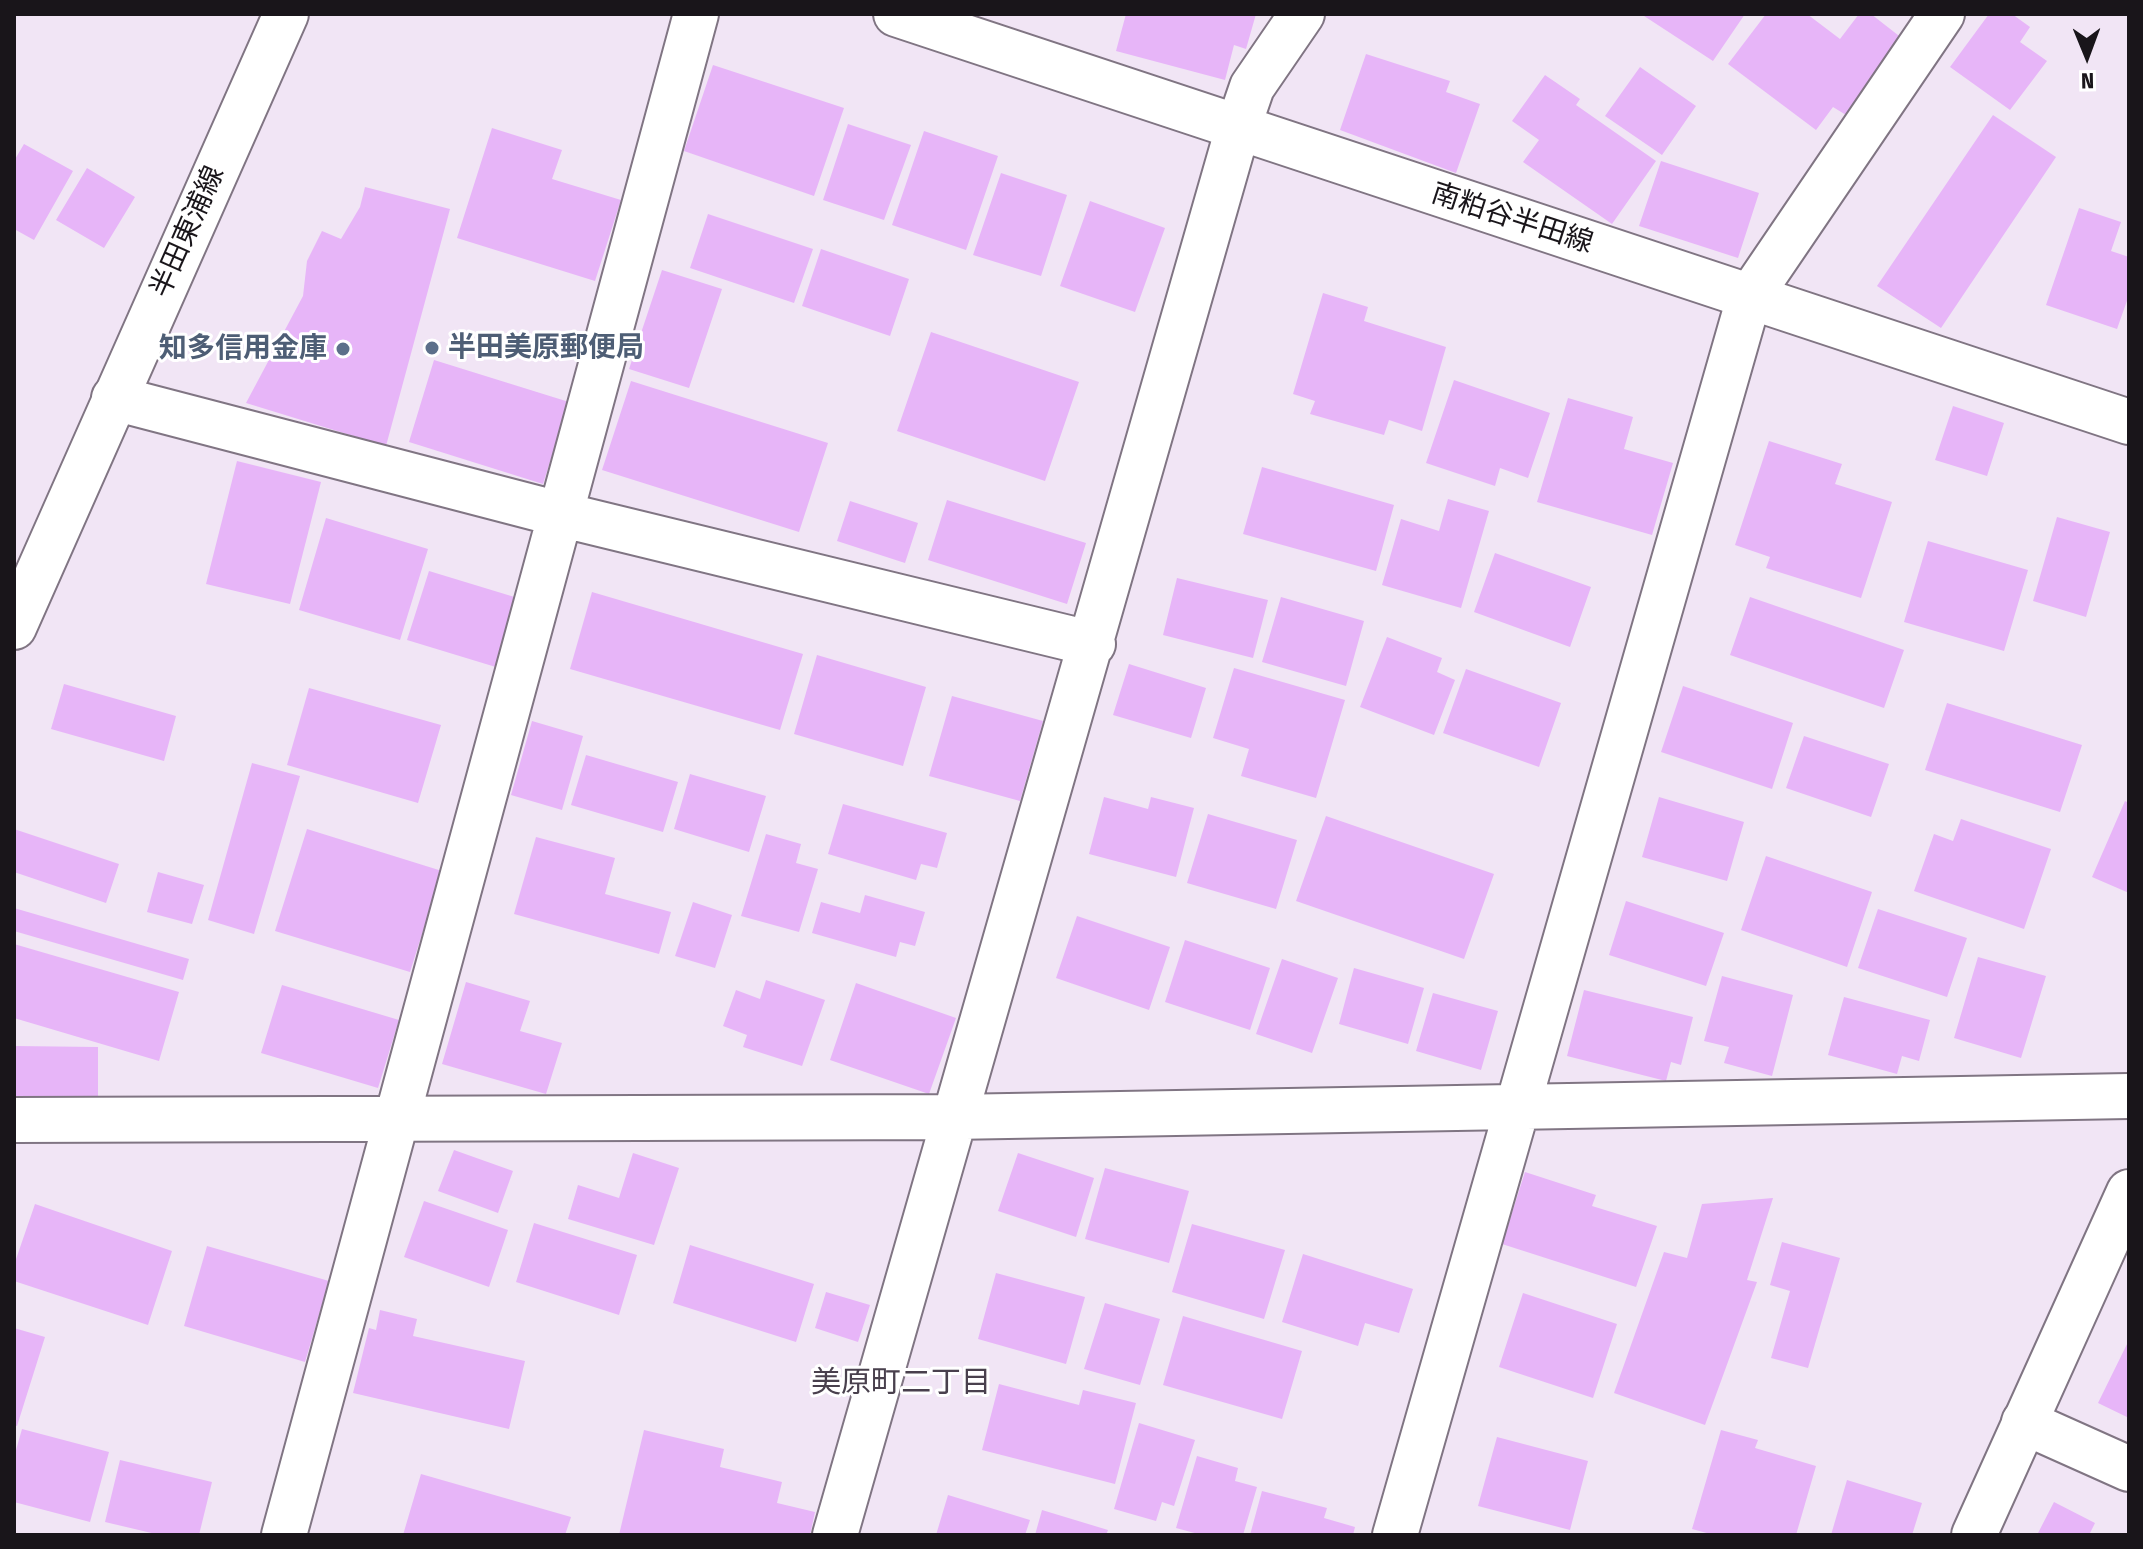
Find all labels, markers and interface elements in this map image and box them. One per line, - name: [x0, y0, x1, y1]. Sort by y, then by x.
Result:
- north arrow: [2047, 16, 2127, 96]
- text: N: [2081, 67, 2094, 94]
- street label: 半田東浦線: [144, 161, 232, 303]
- street label: 南粕谷半田線: [1427, 177, 1597, 261]
- place label: 半田美原郵便局: [448, 331, 644, 365]
- place label: 知多信用金庫: [159, 332, 327, 366]
- marker: 半田美原郵便局: [423, 339, 441, 357]
- marker: 知多信用金庫: [334, 340, 352, 358]
- district label: 美原町二丁目: [811, 1366, 991, 1402]

